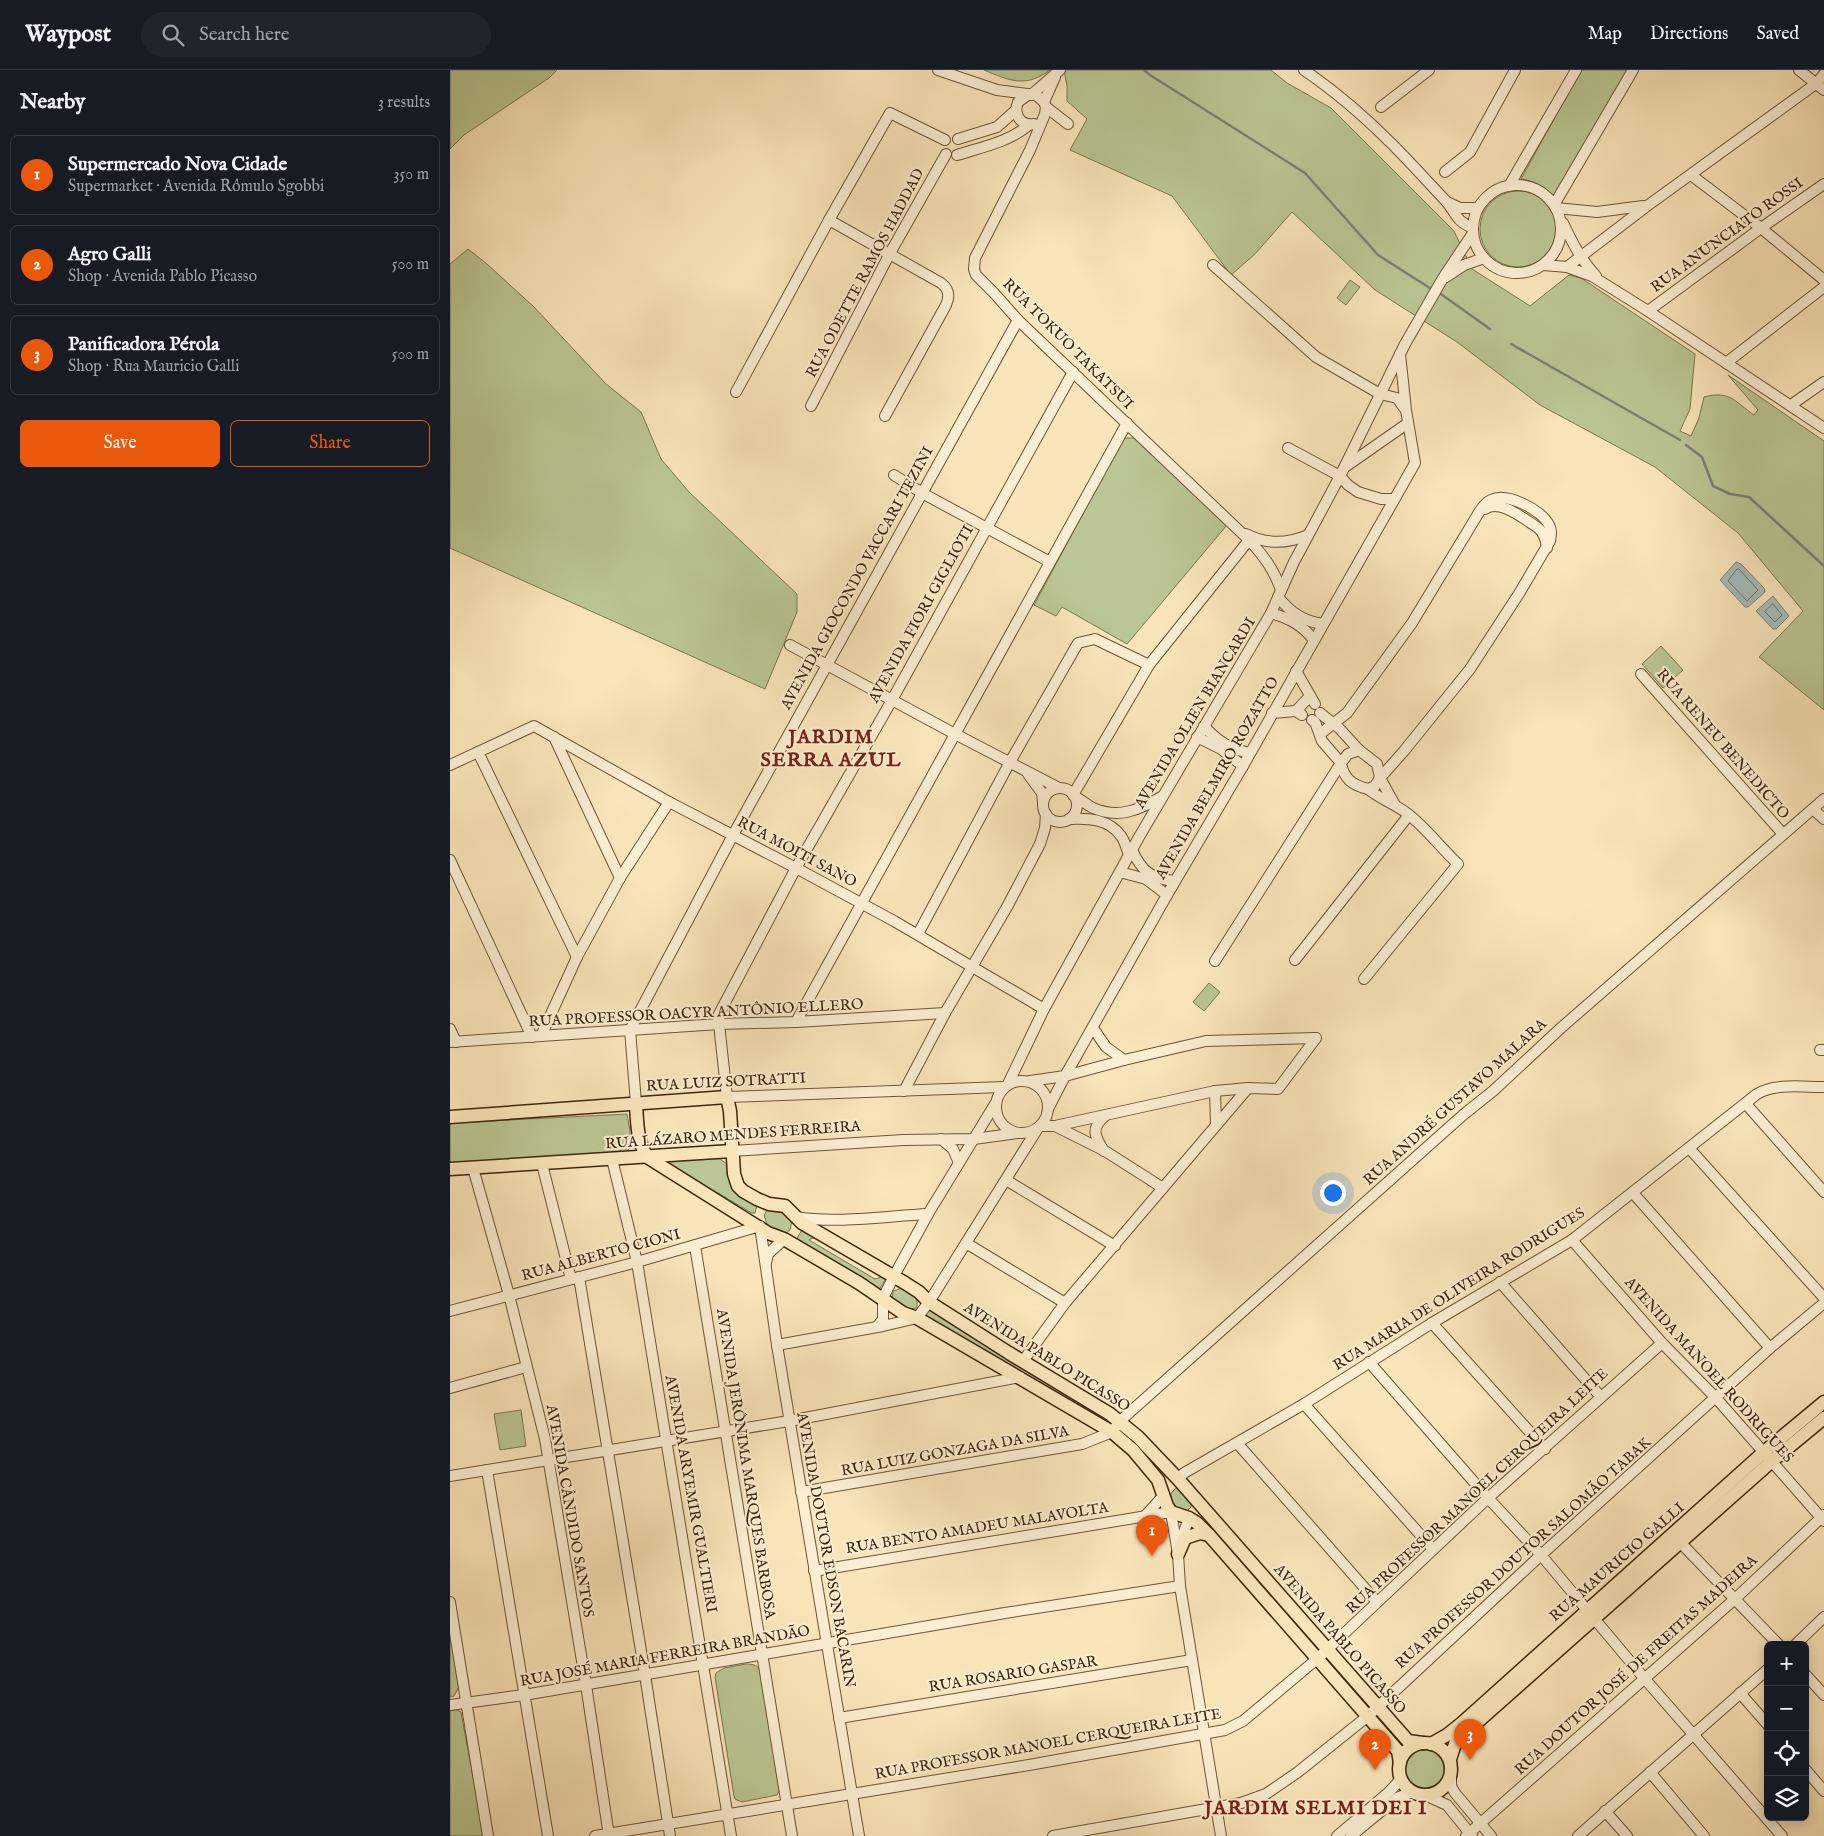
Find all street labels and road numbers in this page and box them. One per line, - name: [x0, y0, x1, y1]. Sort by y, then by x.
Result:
- street label: RUA ODETTE RAMOS HADDAD: [802, 165, 928, 381]
- street label: RUA ANUNCIATO ROSSI: [1647, 173, 1807, 297]
- street label: RUA TOKUO TAKATSUI: [999, 275, 1138, 414]
- street label: AVENIDA GIOCONDO VACCARI TEZINI: [776, 443, 938, 714]
- street label: AVENIDA FIORI GIGLIOTI: [864, 521, 978, 707]
- street label: AVENIDA OLIEN BIANCARDI: [1130, 613, 1260, 813]
- street label: RUA RENEU BENEDICTO: [1652, 665, 1794, 823]
- street label: AVENIDA BELMIRO ROZATTO: [1151, 673, 1283, 884]
- street label: RUA MOITI SANO: [734, 812, 860, 892]
- street label: RUA PROFESSOR OACYR ANTÔNIO ELLERO: [528, 995, 864, 1031]
- street label: RUA ANDRÉ GUSTAVO MALARA: [1359, 1014, 1551, 1189]
- street label: RUA LUIZ SOTRATTI: [646, 1068, 807, 1096]
- street label: RUA LÁZARO MENDES FERREIRA: [605, 1117, 862, 1153]
- street label: RUA MARIA DE OLIVEIRA RODRIGUES: [1330, 1203, 1588, 1375]
- street label: RUA ALBERTO CIONI: [519, 1224, 683, 1285]
- street label: AVENIDA MANOEL RODRIGUES: [1620, 1272, 1797, 1467]
- street label: AVENIDA PABLO PICASSO: [959, 1297, 1134, 1416]
- street label: AVENIDA JERÔNIMA MARQUES BARBOSA: [712, 1306, 780, 1621]
- street label: RUA PROFESSOR MANOEL CERQUEIRA LEITE: [1342, 1364, 1612, 1618]
- street label: AVENIDA ARYEMIR GUALTIERI: [661, 1373, 721, 1615]
- street label: AVENIDA CÂNDIDO SANTOS: [542, 1402, 598, 1619]
- street label: AVENIDA DOUTOR EDSON BACARIN: [792, 1410, 860, 1689]
- street label: RUA LUIZ GONZAGA DA SILVA: [840, 1421, 1071, 1480]
- street label: RUA PROFESSOR DOUTOR SALOMÃO TABAK: [1391, 1433, 1655, 1673]
- street label: RUA BENTO AMADEU MALAVOLTA: [844, 1498, 1111, 1558]
- street label: RUA MAURICIO GALLI: [1546, 1498, 1689, 1626]
- street label: RUA DOUTOR JOSÉ DE FREITAS MADEIRA: [1511, 1550, 1762, 1779]
- street label: AVENIDA PABLO PICASSO: [1269, 1559, 1410, 1718]
- street label: RUA JOSÉ MARIA FERREIRA BRANDÃO: [519, 1621, 811, 1691]
- street label: RUA ROSARIO GASPAR: [927, 1651, 1099, 1697]
- street label: RUA PROFESSOR MANOEL CERQUEIRA LEITE: [873, 1704, 1223, 1784]

